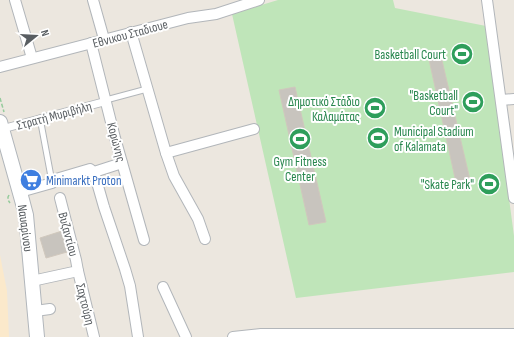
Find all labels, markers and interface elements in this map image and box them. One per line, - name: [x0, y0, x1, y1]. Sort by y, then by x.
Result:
- north arrow: [16, 16, 56, 56]
- street label: Εθνικου Σταδιουe: [91, 16, 170, 52]
- text: N: [38, 28, 52, 38]
- sports icon: Basketball Court: [449, 41, 475, 67]
- place label: Basketball Court: [374, 47, 446, 63]
- place label: "Basketball Court": [410, 88, 458, 119]
- sports icon: "Basketball Court": [460, 89, 486, 115]
- place label: Δημοτικό Στάδιο Καλαμάτας: [288, 94, 360, 125]
- sports icon: Δημοτικό Στάδιο Καλαμάτας: [362, 95, 388, 121]
- street label: Στρατή Μυριβήλη: [15, 98, 94, 134]
- street label: Κορώνης: [103, 121, 129, 164]
- place label: Municipal Stadium of Kalamata: [394, 124, 474, 155]
- sports icon: Municipal Stadium of Kalamata: [365, 125, 391, 151]
- sports icon: Gym Fitness Center: [287, 126, 313, 152]
- place label: Gym Fitness Center: [273, 154, 327, 185]
- supermarket icon: Minimarkt Proton: [18, 167, 44, 193]
- sports icon: "Skate Park": [476, 171, 502, 197]
- place label: Minimarkt Proton: [46, 173, 121, 189]
- place label: "Skate Park": [421, 177, 474, 193]
- street label: Ναυαρίνου: [14, 204, 36, 253]
- street label: Βυζαντίου: [54, 211, 82, 258]
- street label: Σαχτούρη: [72, 282, 98, 327]

